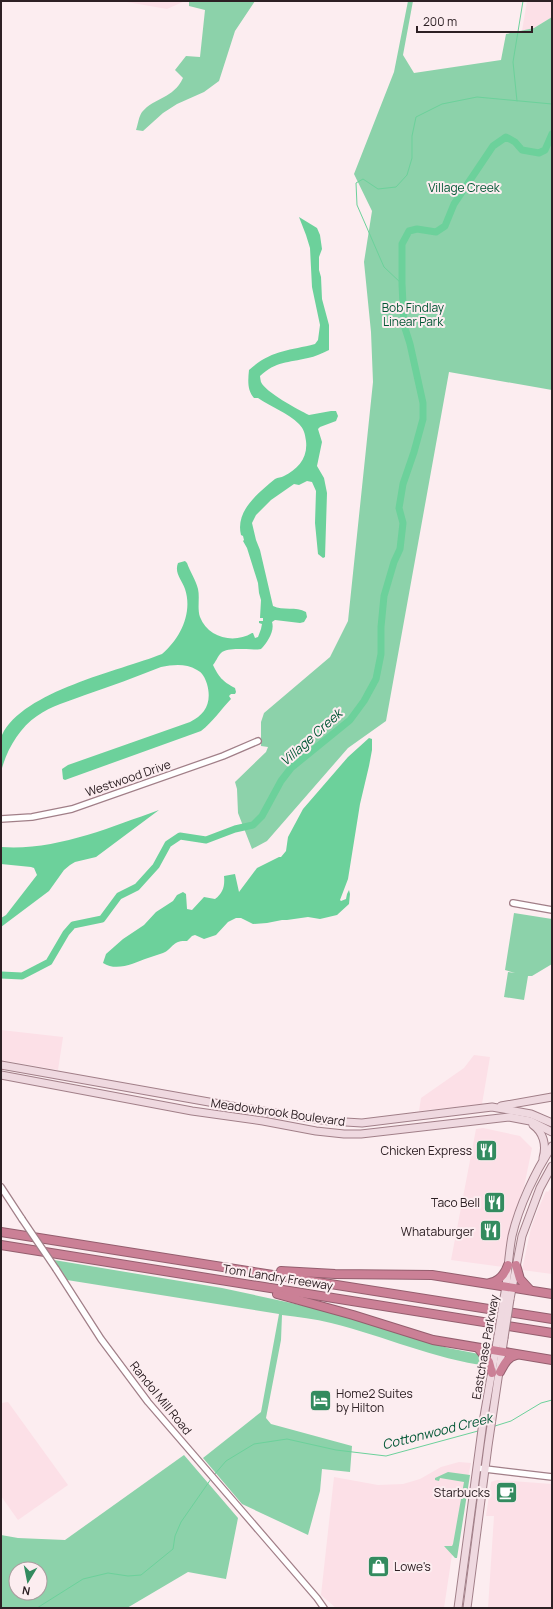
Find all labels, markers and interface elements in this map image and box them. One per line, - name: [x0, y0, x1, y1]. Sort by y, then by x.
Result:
- scale bar: [417, 8, 532, 34]
- text: 200 m: [423, 13, 457, 30]
- park label: Village Creek: [428, 179, 501, 196]
- park label: Bob Findlay Linear Park: [382, 299, 445, 330]
- water label: Village Creek: [276, 703, 348, 770]
- street label: Westwood Drive: [83, 755, 173, 801]
- street label: Meadowbrook Boulevard: [210, 1094, 346, 1130]
- restaurant icon: Chicken Express: [474, 1137, 500, 1163]
- place label: Chicken Express: [381, 1142, 472, 1159]
- restaurant icon: Taco Bell: [482, 1189, 508, 1215]
- place label: Taco Bell: [431, 1194, 480, 1211]
- restaurant icon: Whataburger: [477, 1218, 503, 1244]
- place label: Whataburger: [401, 1223, 475, 1240]
- street label: Tom Landry Freeway: [222, 1260, 335, 1294]
- street label: Eastchase Parkway: [467, 1293, 503, 1401]
- street label: Randol Mill Road: [126, 1358, 196, 1438]
- place label: Home2 Suites by Hilton: [336, 1385, 413, 1416]
- hotel icon: Home2 Suites by Hilton: [308, 1387, 334, 1413]
- water label: Cottonwood Creek: [380, 1408, 496, 1453]
- cafe icon: Starbucks: [493, 1479, 519, 1505]
- place label: Starbucks: [434, 1484, 490, 1501]
- shop icon: Lowe's: [366, 1553, 392, 1579]
- place label: Lowe's: [394, 1558, 431, 1575]
- north arrow: [8, 1561, 48, 1601]
- text: N: [21, 1583, 31, 1599]

